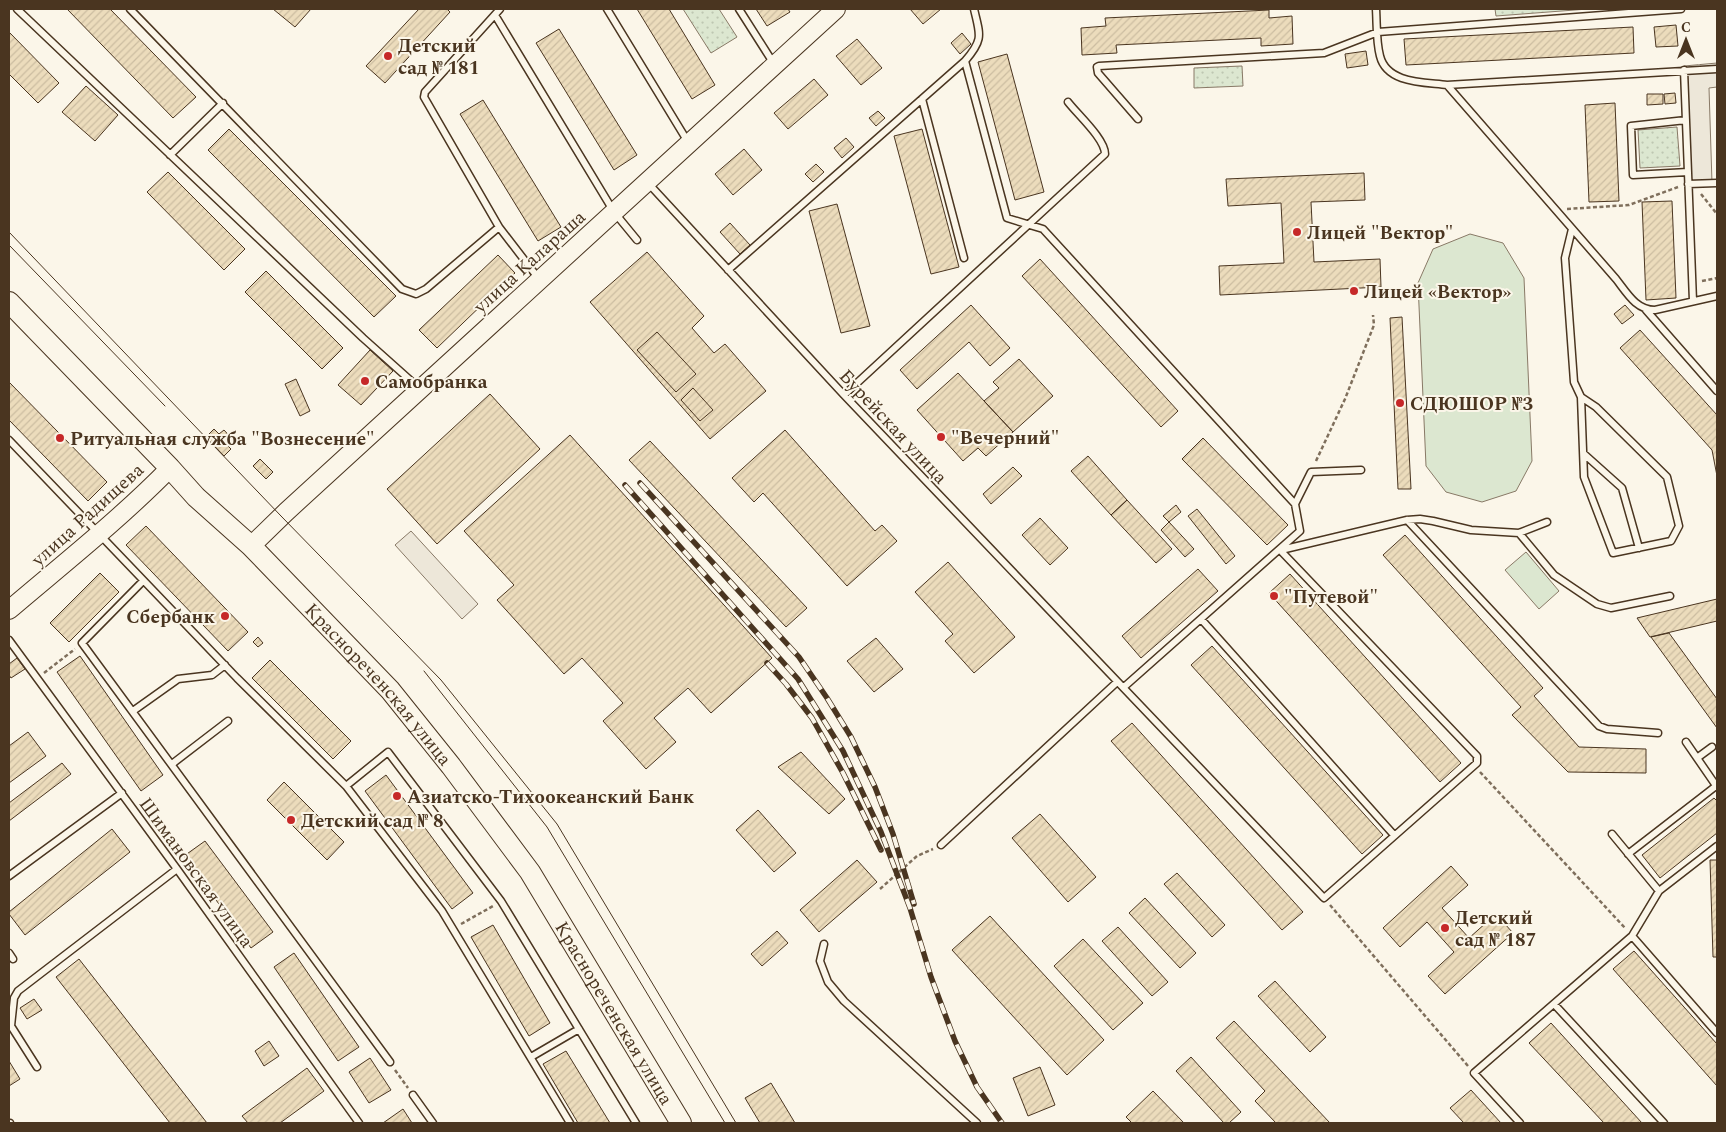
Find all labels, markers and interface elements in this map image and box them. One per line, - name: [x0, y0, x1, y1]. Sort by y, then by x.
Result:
- north arrow: [1661, 15, 1711, 65]
- text: С: [1681, 17, 1691, 38]
- place label: Детский сад № 181: [398, 32, 479, 83]
- marker: Детский сад № 181: [382, 50, 394, 62]
- street label: улица Калараша: [467, 203, 593, 321]
- place label: Лицей "Вектор": [1307, 219, 1453, 248]
- marker: Лицей "Вектор": [1291, 226, 1303, 238]
- place label: Лицей «Вектор»: [1364, 278, 1512, 307]
- marker: Лицей «Вектор»: [1348, 285, 1360, 297]
- street label: Бурейская улица: [832, 363, 955, 492]
- place label: Самобранка: [375, 368, 488, 397]
- marker: Самобранка: [359, 375, 371, 387]
- place label: СДЮШОР №3: [1410, 390, 1534, 419]
- marker: СДЮШОР №3: [1394, 397, 1406, 409]
- place label: "Вечерний": [951, 424, 1059, 453]
- place label: Ритуальная служба "Вознесение": [70, 425, 375, 454]
- marker: "Вечерний": [935, 431, 947, 443]
- marker: Ритуальная служба "Вознесение": [54, 432, 66, 444]
- street label: улица Радищева: [24, 456, 151, 574]
- place label: "Путевой": [1284, 583, 1378, 612]
- marker: "Путевой": [1268, 590, 1280, 602]
- street label: Краснореченская улица: [297, 597, 459, 773]
- place label: Сбербанк: [126, 603, 216, 632]
- marker: Сбербанк: [219, 610, 231, 622]
- place label: Азиатско-Тихоокеанский Банк: [407, 783, 695, 812]
- marker: Азиатско-Тихоокеанский Банк: [391, 790, 403, 802]
- street label: Шимановская улица: [131, 792, 261, 955]
- place label: Детский сад № 8: [301, 807, 444, 836]
- marker: Детский сад № 8: [285, 814, 297, 826]
- place label: Детский сад № 187: [1455, 904, 1536, 955]
- street label: Краснореченская улица: [547, 916, 680, 1112]
- marker: Детский сад № 187: [1439, 922, 1451, 934]

